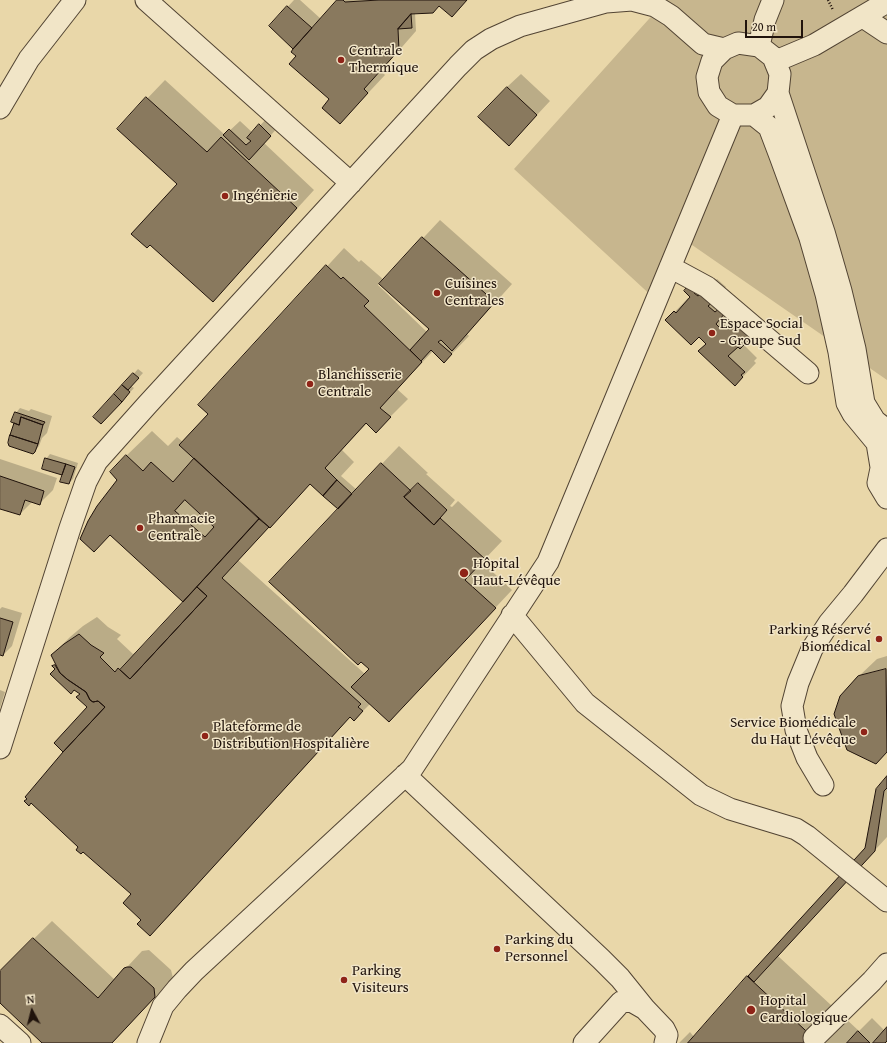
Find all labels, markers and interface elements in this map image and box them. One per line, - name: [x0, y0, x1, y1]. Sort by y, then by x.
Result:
- scale bar: [747, 12, 805, 38]
- text: 20 m: [752, 18, 776, 35]
- place label: Centrale Thermique: [349, 42, 419, 77]
- marker: Centrale Thermique: [336, 55, 346, 65]
- place label: Ingénierie: [233, 187, 298, 205]
- marker: Ingénierie: [220, 191, 230, 201]
- place label: Cuisines Centrales: [445, 275, 504, 310]
- marker: Cuisines Centrales: [432, 288, 442, 298]
- place label: Espace Social - Groupe Sud: [720, 315, 803, 350]
- marker: Espace Social - Groupe Sud: [707, 328, 717, 338]
- place label: Blanchisserie Centrale: [318, 366, 402, 401]
- marker: Blanchisserie Centrale: [305, 379, 315, 389]
- place label: Pharmacie Centrale: [148, 510, 215, 545]
- marker: Pharmacie Centrale: [135, 523, 145, 533]
- place label: Hôpital Haut-Lévêque: [473, 555, 561, 590]
- marker: Hôpital Haut-Lévêque: [458, 567, 470, 579]
- place label: Parking Réservé Biomédical: [769, 621, 871, 656]
- marker: Parking Réservé Biomédical: [874, 634, 884, 644]
- place label: Service Biomédicale du Haut Lévêque: [730, 714, 856, 749]
- place label: Plateforme de Distribution Hospitalière: [213, 718, 369, 753]
- marker: Service Biomédicale du Haut Lévêque: [859, 727, 869, 737]
- marker: Plateforme de Distribution Hospitalière: [200, 731, 210, 741]
- place label: Parking du Personnel: [505, 931, 573, 966]
- marker: Parking du Personnel: [492, 944, 502, 954]
- place label: Parking Visiteurs: [352, 962, 409, 997]
- marker: Parking Visiteurs: [339, 975, 349, 985]
- north arrow: [12, 991, 52, 1031]
- text: N: [26, 991, 35, 1007]
- place label: Hopital Cardiologique: [760, 992, 848, 1027]
- marker: Hopital Cardiologique: [745, 1004, 757, 1016]

